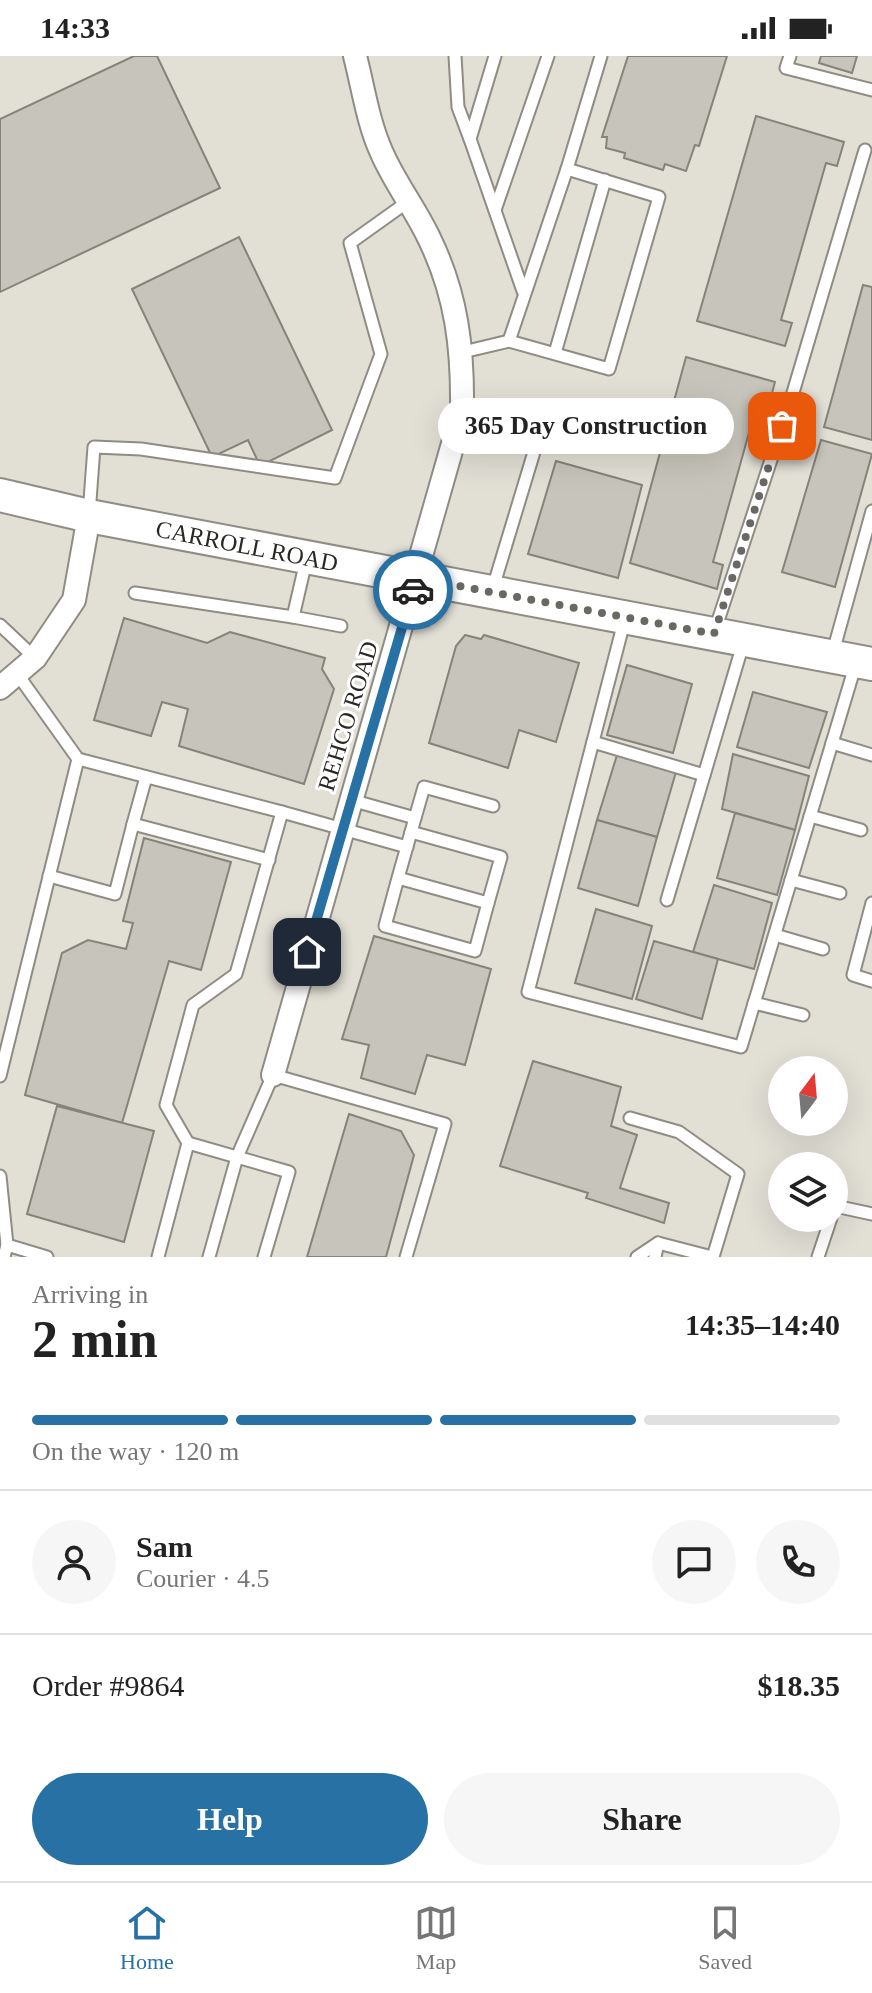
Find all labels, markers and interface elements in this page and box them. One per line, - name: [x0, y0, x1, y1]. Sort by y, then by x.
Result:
- text: 14:33: [40, 11, 110, 44]
- pin: [748, 392, 816, 460]
- callout: 365 Day Construction: [438, 398, 734, 454]
- icon: bag: [760, 404, 804, 448]
- text: 365 Day Construction: [465, 411, 707, 440]
- street label: CARROLL ROAD: [154, 516, 340, 576]
- courier: [373, 550, 453, 630]
- icon: car: [391, 568, 435, 612]
- street label: REHCO ROAD: [313, 638, 383, 794]
- pin: [273, 918, 341, 986]
- icon: home: [285, 930, 329, 974]
- north arrow: [768, 1056, 848, 1136]
- map controls: [768, 1056, 848, 1232]
- button: layers: [768, 1152, 848, 1232]
- text: Arriving in: [32, 1280, 148, 1309]
- text: 14:35–14:40: [685, 1308, 840, 1341]
- text: 2 min: [32, 1311, 158, 1368]
- text: On the way · 120 m: [32, 1437, 239, 1466]
- button: person: [32, 1520, 116, 1604]
- button: chat: [652, 1520, 736, 1604]
- button: phone: [756, 1520, 840, 1604]
- text: Sam: [136, 1530, 193, 1563]
- text: Courier · 4.5: [136, 1564, 270, 1593]
- text: Order #9864: [32, 1669, 184, 1702]
- text: $18.35: [758, 1669, 840, 1702]
- button: Help: [32, 1773, 428, 1865]
- button: Share: [444, 1773, 840, 1865]
- tab: Home: [120, 1901, 174, 1975]
- tab: Map: [414, 1901, 458, 1975]
- tab: Saved: [698, 1901, 752, 1975]

